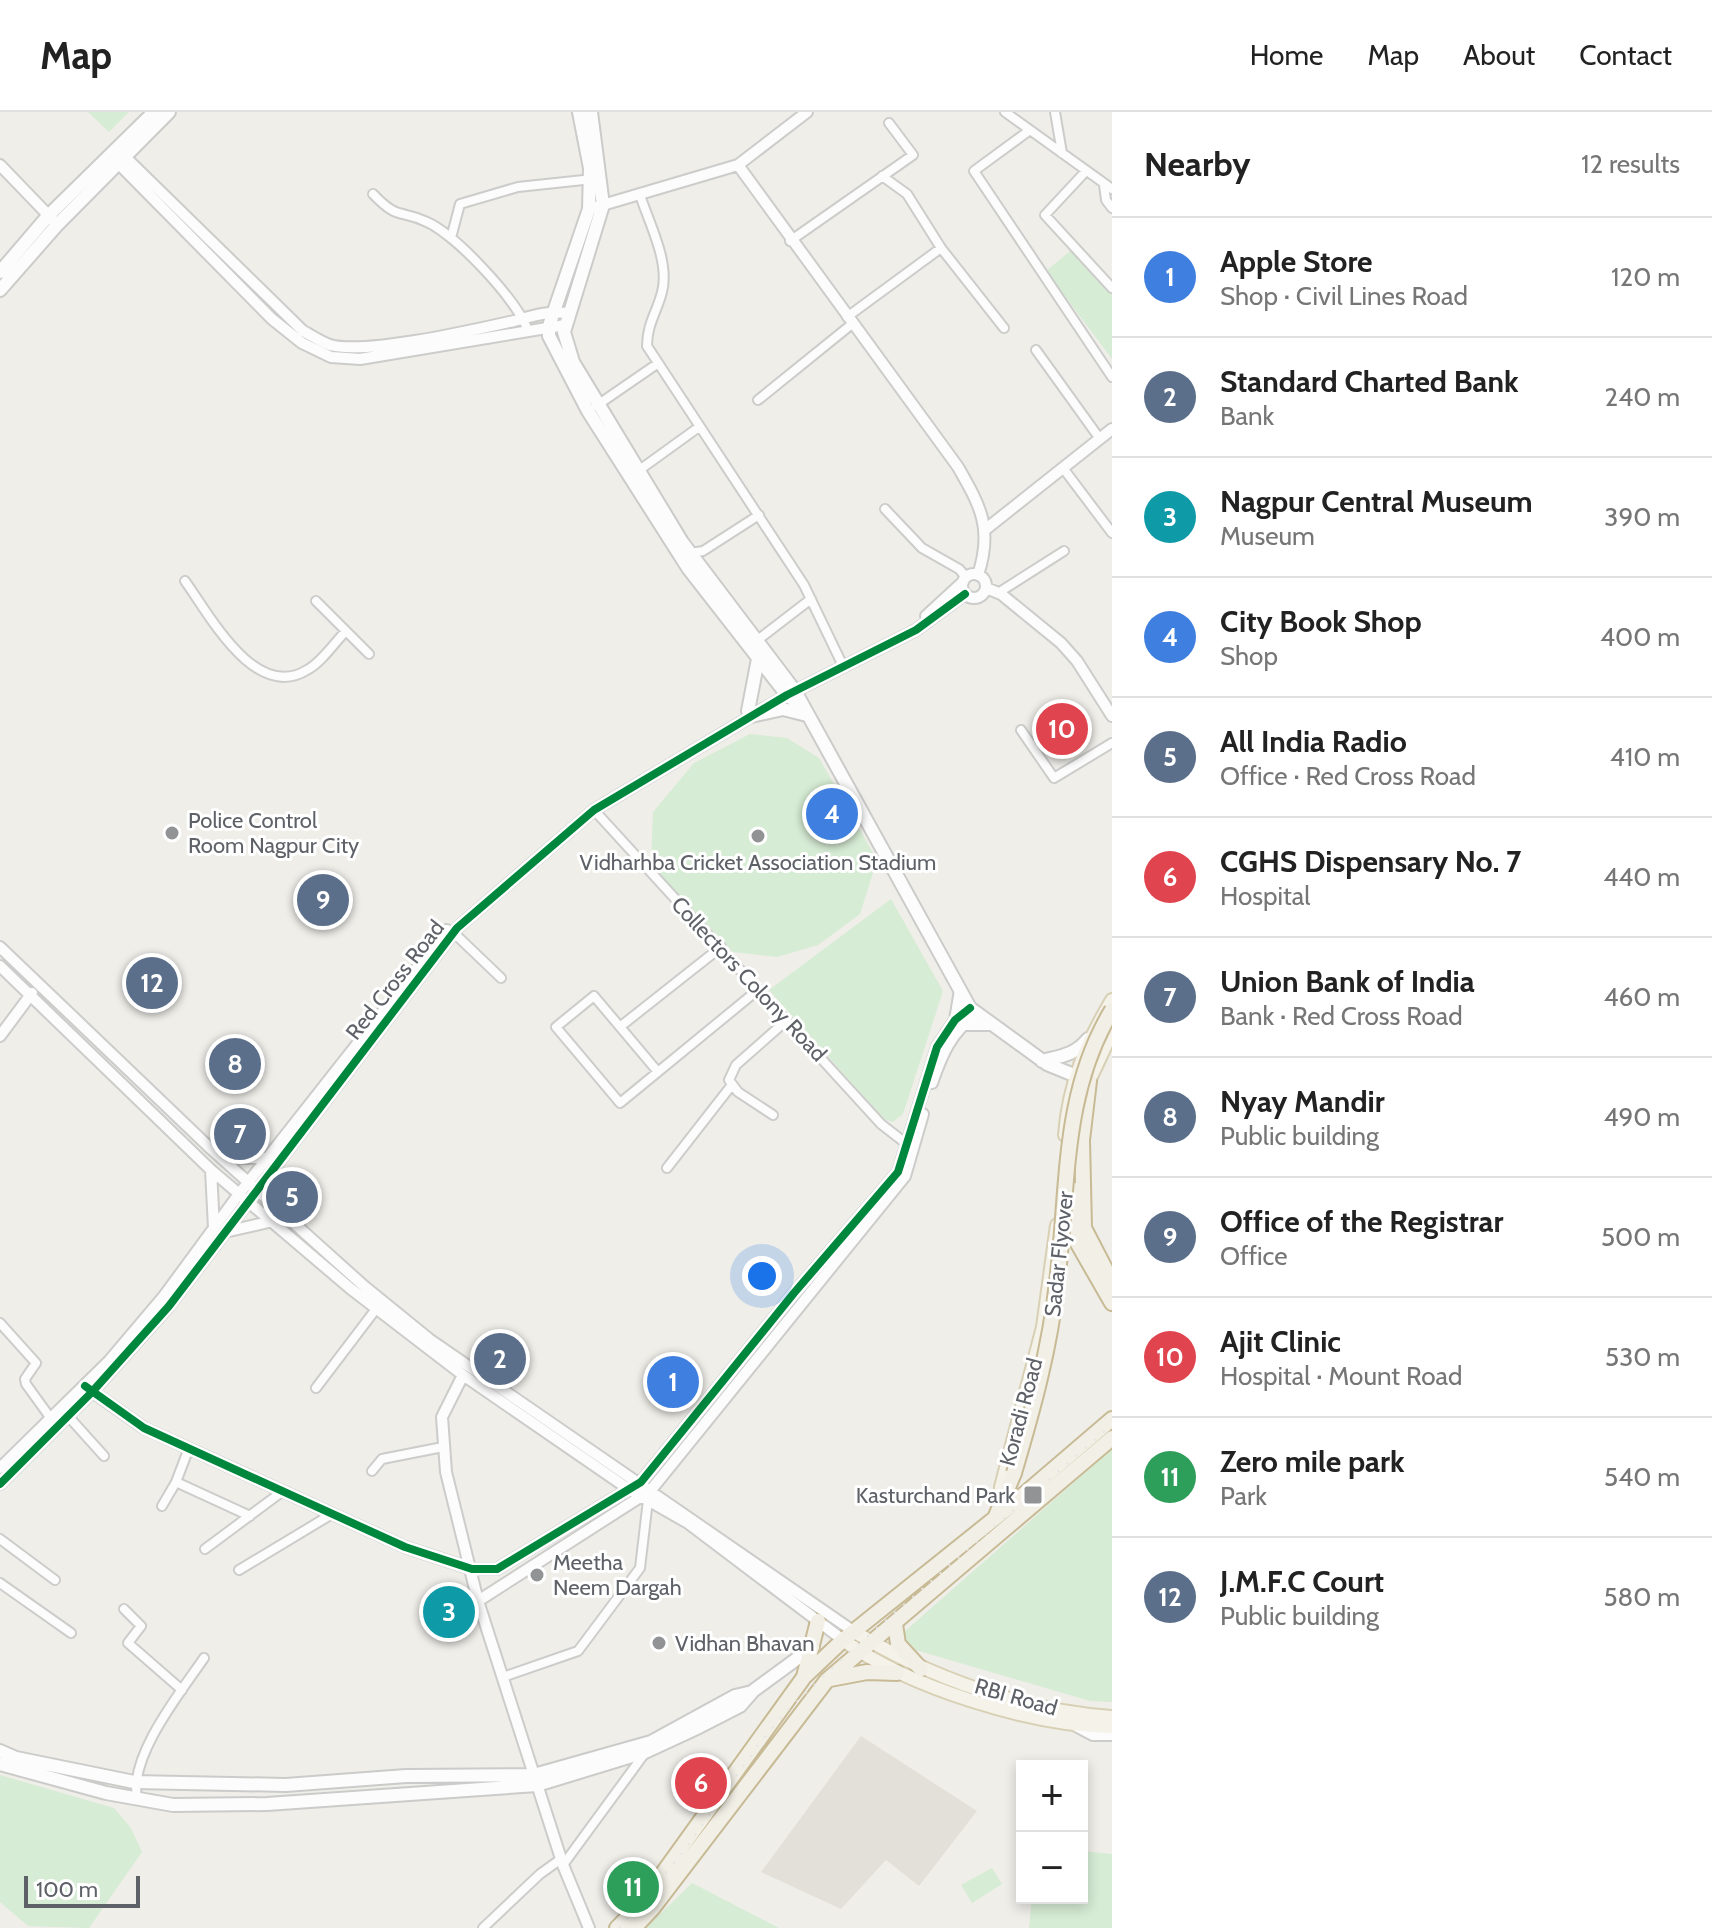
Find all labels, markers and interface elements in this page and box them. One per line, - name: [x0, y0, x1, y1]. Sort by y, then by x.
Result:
- text: Map: [40, 32, 112, 79]
- text: Home: [1250, 38, 1323, 72]
- text: Map: [1367, 38, 1419, 72]
- text: About: [1463, 38, 1535, 72]
- text: Contact: [1579, 38, 1672, 72]
- text: Nearby: [1144, 143, 1251, 185]
- text: 12 results: [1581, 148, 1680, 180]
- text: Apple Store: [1220, 243, 1373, 280]
- text: 1: [1165, 261, 1175, 293]
- text: 120 m: [1611, 261, 1680, 293]
- text: Shop · Civil Lines Road: [1220, 280, 1468, 312]
- text: Standard Charted Bank: [1220, 363, 1519, 400]
- text: 2: [1163, 381, 1177, 413]
- text: 240 m: [1605, 381, 1680, 413]
- text: Bank: [1220, 400, 1274, 432]
- text: Nagpur Central Museum: [1220, 483, 1533, 520]
- text: 3: [1163, 501, 1177, 533]
- text: 390 m: [1604, 501, 1680, 533]
- text: Museum: [1220, 520, 1315, 552]
- text: City Book Shop: [1220, 603, 1422, 640]
- text: 4: [1162, 621, 1178, 653]
- text: 400 m: [1600, 621, 1680, 653]
- text: Shop: [1220, 640, 1278, 672]
- pin: 10: [1036, 699, 1088, 759]
- text: All India Radio: [1220, 723, 1407, 760]
- text: 5: [1163, 741, 1177, 773]
- text: 410 m: [1610, 741, 1680, 773]
- text: Office · Red Cross Road: [1220, 760, 1476, 792]
- pin: 4: [806, 784, 858, 844]
- place label: Police Control Room Nagpur City: [188, 807, 359, 859]
- marker: Police Control Room Nagpur City: [163, 824, 181, 842]
- marker: Vidharhba Cricket Association Stadium: [749, 827, 767, 845]
- text: CGHS Dispensary No. 7: [1220, 843, 1521, 880]
- place label: Vidharhba Cricket Association Stadium: [580, 849, 936, 876]
- text: 6: [1163, 861, 1177, 893]
- text: 440 m: [1603, 861, 1680, 893]
- pin: 9: [297, 870, 349, 930]
- text: Hospital: [1220, 880, 1310, 912]
- street label: Collectors Colony Road: [666, 891, 832, 1067]
- street label: Red Cross Road: [340, 915, 450, 1045]
- pin: 12: [126, 953, 178, 1013]
- text: Union Bank of India: [1220, 963, 1475, 1000]
- text: 7: [1163, 981, 1177, 1013]
- text: 460 m: [1603, 981, 1680, 1013]
- text: Bank · Red Cross Road: [1220, 1000, 1463, 1032]
- pin: 8: [209, 1034, 261, 1094]
- text: Nyay Mandir: [1220, 1083, 1385, 1120]
- text: 8: [1162, 1101, 1178, 1133]
- text: 490 m: [1603, 1101, 1680, 1133]
- pin: 7: [214, 1104, 266, 1164]
- text: Public building: [1220, 1120, 1379, 1152]
- pin: 5: [266, 1167, 318, 1227]
- street label: Sadar Flyover: [1039, 1190, 1079, 1318]
- text: Office of the Registrar: [1220, 1203, 1503, 1240]
- text: 9: [1163, 1221, 1177, 1253]
- text: 500 m: [1601, 1221, 1680, 1253]
- text: Office: [1220, 1240, 1288, 1272]
- your location: [742, 1256, 782, 1296]
- text: Ajit Clinic: [1220, 1323, 1341, 1360]
- pin: 2: [474, 1329, 526, 1389]
- text: 10: [1156, 1341, 1184, 1373]
- text: 530 m: [1605, 1341, 1680, 1373]
- pin: 1: [647, 1352, 699, 1412]
- street label: Koradi Road: [994, 1355, 1048, 1469]
- text: Hospital · Mount Road: [1220, 1360, 1462, 1392]
- text: Zero mile park: [1220, 1443, 1404, 1480]
- text: 11: [1160, 1461, 1180, 1493]
- text: 540 m: [1604, 1461, 1680, 1493]
- text: Park: [1220, 1480, 1267, 1512]
- place label: Kasturchand Park: [856, 1482, 1015, 1509]
- marker: Kasturchand Park: [1022, 1484, 1044, 1506]
- place label: Meetha Neem Dargah: [553, 1549, 682, 1601]
- text: J.M.F.C Court: [1220, 1563, 1384, 1600]
- marker: Meetha Neem Dargah: [528, 1566, 546, 1584]
- text: 12: [1158, 1581, 1182, 1613]
- text: 580 m: [1603, 1581, 1680, 1613]
- pin: 3: [423, 1582, 475, 1642]
- text: Public building: [1220, 1600, 1379, 1632]
- place label: Vidhan Bhavan: [675, 1630, 815, 1657]
- marker: Vidhan Bhavan: [650, 1634, 668, 1652]
- street label: RBI Road: [972, 1672, 1060, 1722]
- pin: 6: [675, 1753, 727, 1813]
- map controls: [1016, 1760, 1088, 1904]
- button: +: [1016, 1760, 1088, 1832]
- button: −: [1016, 1832, 1088, 1904]
- pin: 11: [607, 1857, 659, 1917]
- scale bar: [24, 1872, 140, 1908]
- text: 100 m: [36, 1876, 98, 1903]

